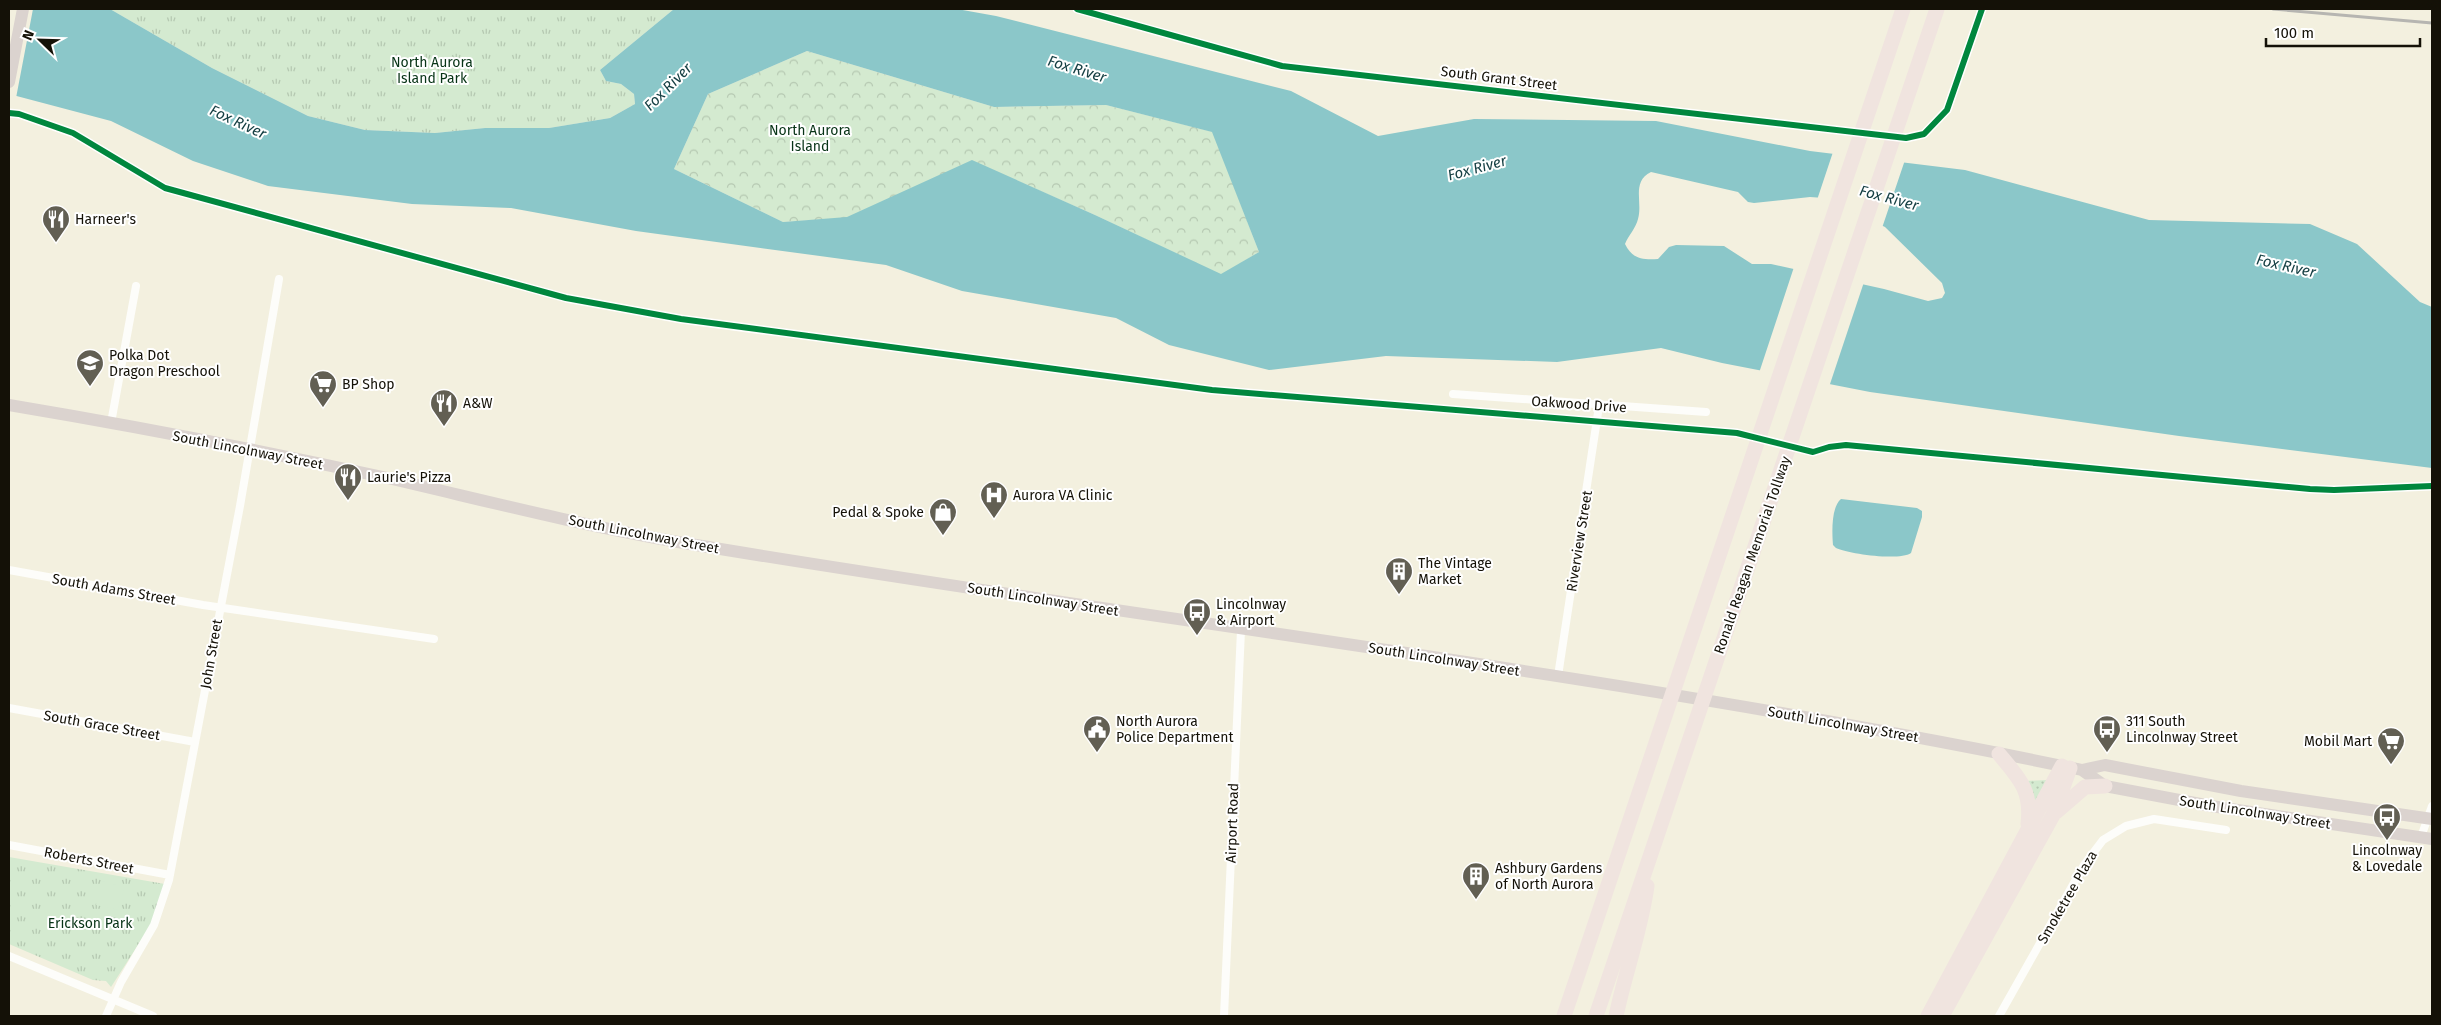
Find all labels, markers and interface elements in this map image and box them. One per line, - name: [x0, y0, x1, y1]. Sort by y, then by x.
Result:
- north arrow: [15, 15, 65, 65]
- scale bar: [2266, 15, 2420, 47]
- text: 100 m: [2274, 24, 2314, 42]
- text: N: [19, 28, 38, 43]
- water label: Fox River: [1046, 52, 1110, 87]
- park label: North Aurora Island Park: [391, 54, 473, 87]
- water label: Fox River: [640, 58, 697, 115]
- street label: South Grant Street: [1440, 63, 1559, 94]
- water label: Fox River: [207, 101, 270, 143]
- park label: North Aurora Island: [769, 122, 851, 155]
- water label: Fox River: [1446, 151, 1510, 184]
- water label: Fox River: [1858, 182, 1922, 215]
- restaurant icon: Harneer's: [41, 204, 71, 243]
- place label: Harneer's: [75, 211, 136, 228]
- water label: Fox River: [2255, 250, 2319, 282]
- place label: Polka Dot Dragon Preschool: [109, 347, 220, 380]
- school or university icon: Polka Dot Dragon Preschool: [75, 348, 105, 387]
- supermarket icon: BP Shop: [308, 369, 338, 408]
- place label: BP Shop: [342, 376, 395, 393]
- restaurant icon: A&W: [429, 388, 459, 427]
- street label: Oakwood Drive: [1531, 393, 1627, 416]
- place label: A&W: [463, 395, 493, 412]
- street label: South Lincolnway Street: [171, 428, 325, 474]
- street label: Ronald Reagan Memorial Tollway: [1711, 454, 1794, 656]
- restaurant icon: Laurie's Pizza: [333, 462, 363, 501]
- place label: Laurie's Pizza: [367, 469, 451, 486]
- hospital icon: Aurora VA Clinic: [979, 480, 1009, 519]
- place label: Aurora VA Clinic: [1013, 487, 1113, 504]
- street label: Riverview Street: [1563, 488, 1596, 593]
- shop icon: Pedal & Spoke: [928, 497, 958, 536]
- place label: Pedal & Spoke: [832, 504, 924, 521]
- street label: South Lincolnway Street: [567, 512, 721, 558]
- place label: The Vintage Market: [1418, 555, 1492, 588]
- building icon: The Vintage Market: [1384, 556, 1414, 595]
- street label: South Adams Street: [51, 570, 178, 609]
- street label: South Lincolnway Street: [966, 579, 1121, 620]
- place label: Lincolnway & Airport: [1216, 596, 1286, 629]
- bus stop icon: Lincolnway & Airport: [1182, 597, 1212, 636]
- street label: John Street: [197, 617, 226, 690]
- street label: South Lincolnway Street: [1367, 639, 1522, 680]
- street label: South Lincolnway Street: [1766, 703, 1921, 746]
- street label: South Grace Street: [42, 707, 162, 744]
- place label: North Aurora Police Department: [1116, 713, 1234, 746]
- place label: 311 South Lincolnway Street: [2126, 713, 2239, 746]
- public building icon: North Aurora Police Department: [1082, 714, 1112, 753]
- bus stop icon: 311 South Lincolnway Street: [2092, 714, 2122, 753]
- supermarket icon: Mobil Mart: [2376, 726, 2406, 765]
- place label: Mobil Mart: [2304, 733, 2373, 750]
- street label: Airport Road: [1223, 783, 1242, 863]
- street label: South Lincolnway Street: [2178, 792, 2333, 833]
- bus stop icon: Lincolnway & Lovedale: [2372, 802, 2402, 841]
- place label: Lincolnway & Lovedale: [2352, 842, 2422, 875]
- street label: Roberts Street: [43, 843, 136, 878]
- street label: Smoketree Plaza: [2034, 848, 2101, 947]
- place label: Ashbury Gardens of North Aurora: [1495, 860, 1603, 893]
- building icon: Ashbury Gardens of North Aurora: [1461, 861, 1491, 900]
- park label: Erickson Park: [48, 915, 133, 932]

